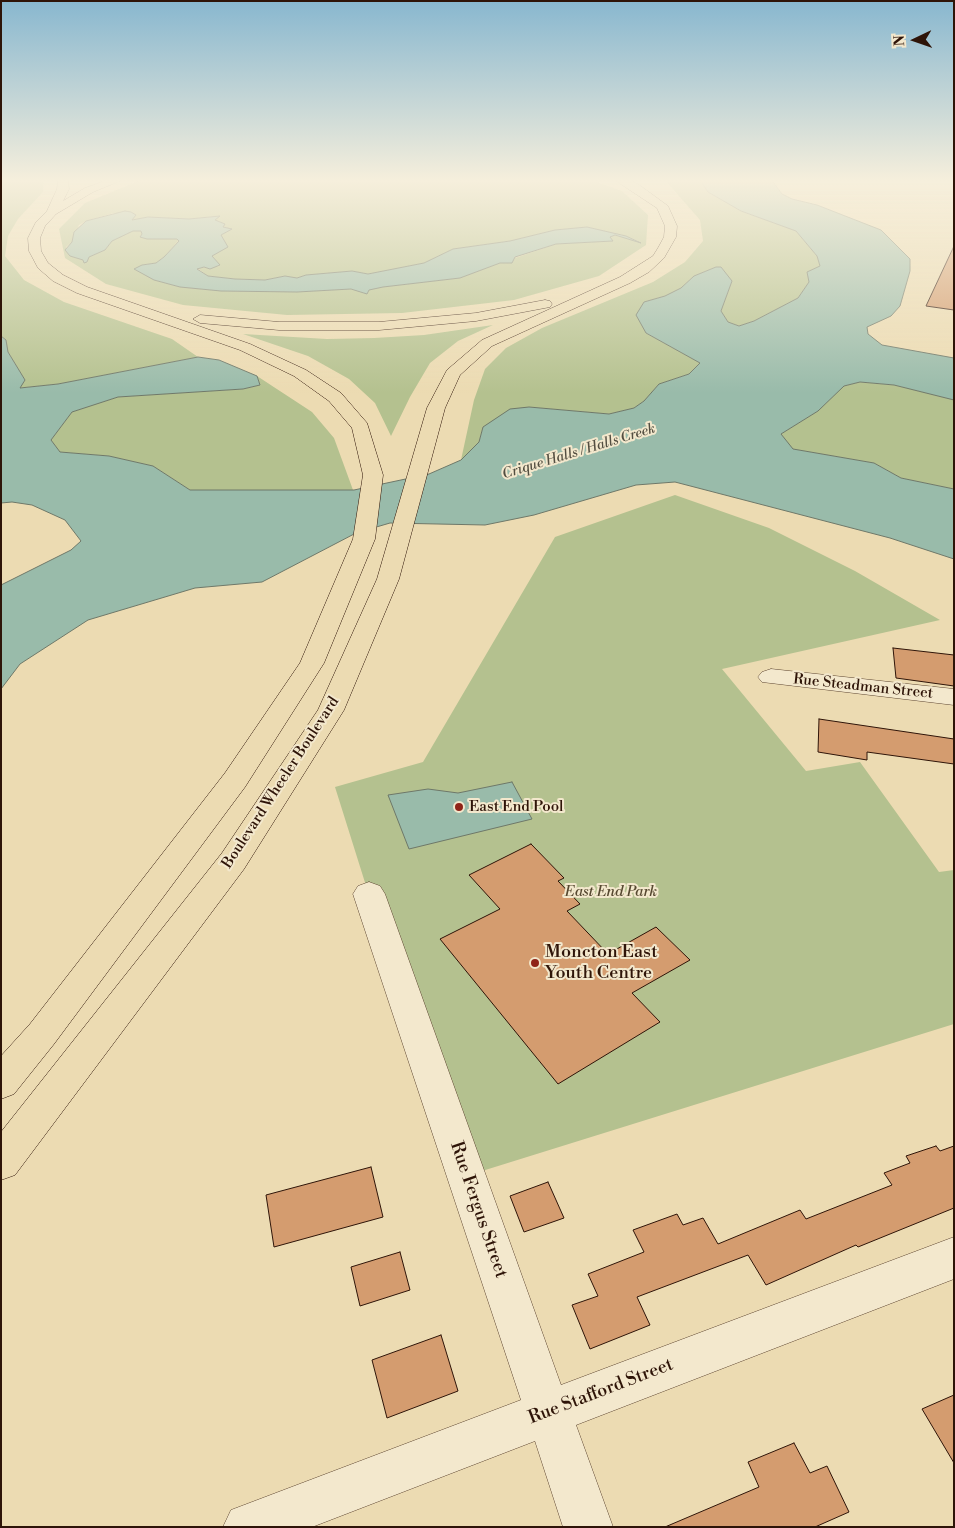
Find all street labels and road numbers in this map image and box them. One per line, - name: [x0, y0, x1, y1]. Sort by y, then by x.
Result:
- street label: Rue Steadman Street: [792, 671, 934, 703]
- street label: Boulevard Wheeler Boulevard: [219, 694, 343, 872]
- street label: Rue Fergus Street: [445, 1139, 511, 1281]
- street label: Rue Stafford Street: [526, 1354, 676, 1430]

